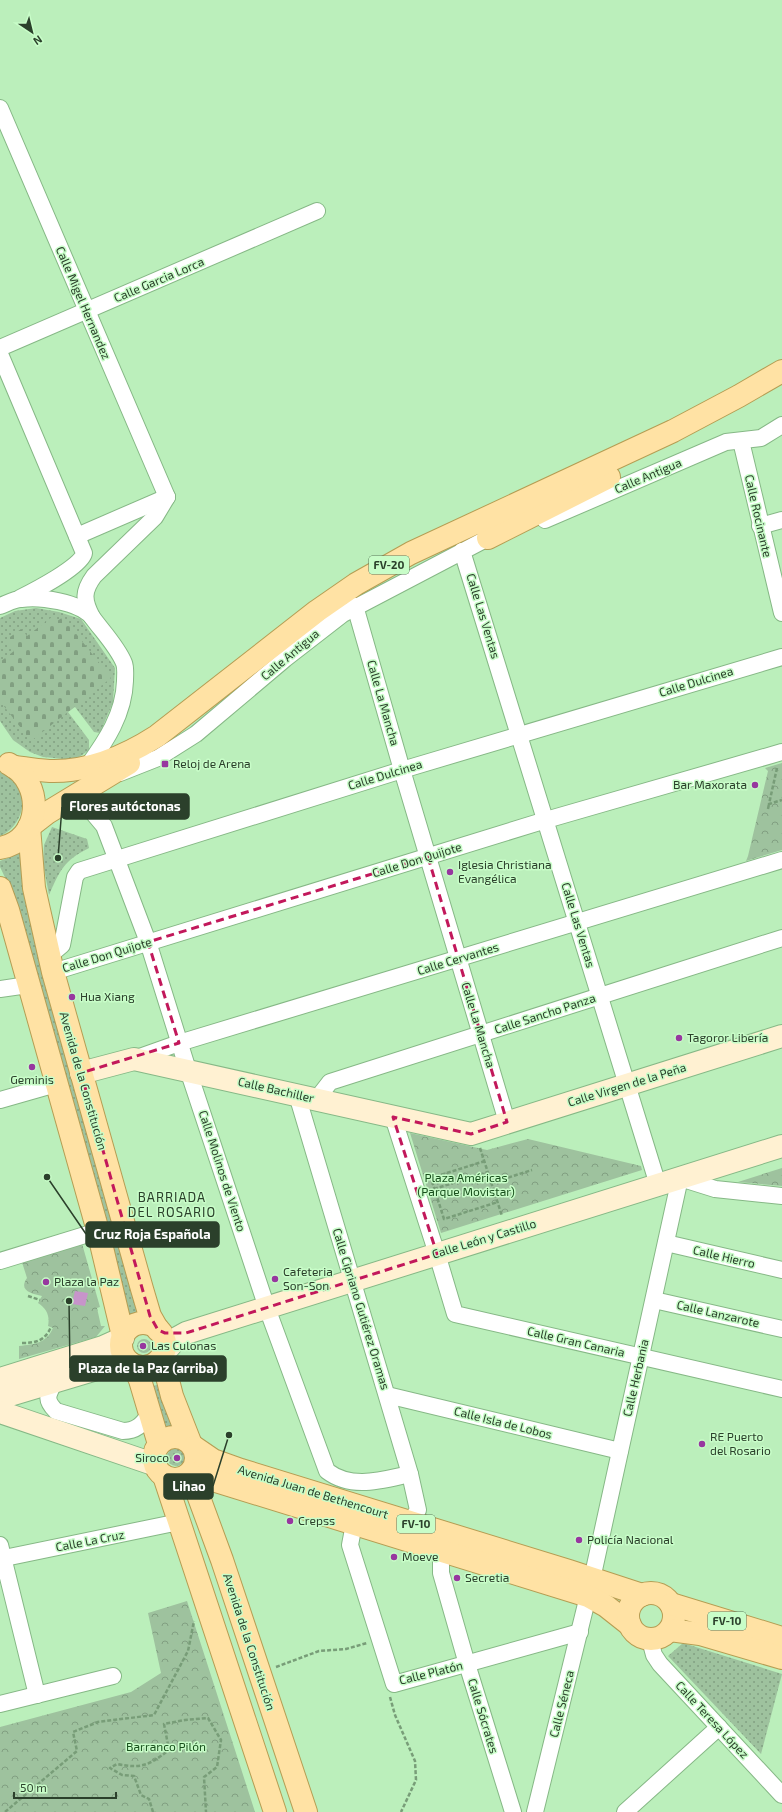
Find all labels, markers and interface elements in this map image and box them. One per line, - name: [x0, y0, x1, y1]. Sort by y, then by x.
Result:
- north arrow: [12, 12, 52, 52]
- text: N: [31, 33, 45, 48]
- street label: Calle Migel Hernandez: [54, 244, 114, 361]
- street label: Calle Garcia Lorca: [111, 254, 206, 304]
- street label: Calle Antigua: [612, 455, 683, 495]
- street label: Calle Rocinante: [743, 473, 775, 558]
- road number: FV-20: [369, 556, 409, 574]
- street label: Calle Las Ventas: [464, 571, 504, 660]
- street label: Calle Antigua: [257, 626, 321, 683]
- street label: Calle La Mancha: [365, 658, 403, 747]
- street label: Calle Dulcinea: [657, 663, 735, 699]
- place label: Reloj de Arena: [173, 756, 251, 771]
- street label: Calle Dulcinea: [346, 756, 424, 792]
- marker: Reloj de Arena: [160, 759, 170, 769]
- place label: Bar Maxorata: [673, 777, 747, 791]
- marker: Bar Maxorata: [750, 780, 760, 790]
- callout: Flores autóctonas: [62, 794, 189, 819]
- text: Flores autóctonas: [69, 798, 181, 814]
- street label: Calle Don Quijote: [370, 839, 463, 880]
- place label: Iglesia Christiana Evangélica: [458, 857, 552, 885]
- marker: Iglesia Christiana Evangélica: [445, 867, 455, 877]
- street label: Calle Las Ventas: [559, 880, 599, 969]
- street label: Calle Don Quijote: [60, 934, 153, 975]
- street label: Calle Cervantes: [415, 939, 500, 977]
- street label: Calle La Mancha: [459, 980, 499, 1069]
- place label: Hua Xiang: [80, 989, 135, 1003]
- street label: Calle Sancho Panza: [492, 990, 597, 1036]
- marker: Hua Xiang: [67, 992, 77, 1002]
- street label: Avenida de la Constitución: [57, 1010, 110, 1151]
- place label: Tagoror Libería: [687, 1030, 768, 1044]
- marker: Tagoror Libería: [674, 1033, 684, 1043]
- street label: Calle Virgen de la Peña: [566, 1059, 688, 1109]
- marker: Geminis: [27, 1062, 37, 1072]
- place label: Geminis: [10, 1072, 54, 1086]
- street label: Calle Bachiller: [237, 1073, 316, 1105]
- street label: Calle Molinos de Viento: [197, 1108, 249, 1233]
- park label: Plaza Américas (Parque Movistar): [417, 1170, 515, 1198]
- district label: BARRIADA DEL ROSARIO: [128, 1189, 216, 1220]
- street label: Calle León y Castillo: [430, 1215, 538, 1261]
- callout: Cruz Roja Española: [86, 1222, 219, 1247]
- text: Cruz Roja Española: [93, 1226, 211, 1242]
- street label: Calle Cipriano Gutiérez Oramas: [331, 1226, 393, 1391]
- street label: Calle Hierro: [692, 1242, 757, 1270]
- place label: Cafeteria Son-Son: [283, 1264, 333, 1292]
- place label: Plaza la Paz: [54, 1274, 119, 1288]
- marker: Cafeteria Son-Son: [270, 1274, 280, 1284]
- marker: Plaza la Paz: [41, 1277, 51, 1287]
- street label: Calle Lanzarote: [675, 1297, 761, 1329]
- street label: Calle Gran Canaria: [526, 1323, 626, 1359]
- place label: Las Culonas: [151, 1338, 216, 1352]
- street label: Calle Herbania: [619, 1338, 651, 1418]
- marker: Las Culonas: [138, 1341, 148, 1351]
- callout: Plaza de la Paz (arriba): [70, 1356, 226, 1381]
- text: Plaza de la Paz (arriba): [78, 1360, 218, 1376]
- street label: Calle Isla de Lobos: [453, 1403, 554, 1441]
- place label: RE Puerto del Rosario: [710, 1429, 771, 1457]
- marker: RE Puerto del Rosario: [697, 1439, 707, 1449]
- place label: Siroco: [135, 1450, 169, 1464]
- marker: Siroco: [172, 1453, 182, 1463]
- street label: Avenida Juan de Bethencourt: [236, 1461, 391, 1521]
- callout: Lihao: [164, 1474, 213, 1499]
- text: Lihao: [172, 1478, 206, 1494]
- place label: Crepss: [298, 1513, 335, 1527]
- road number: FV-10: [397, 1515, 435, 1533]
- marker: Crepss: [285, 1516, 295, 1526]
- street label: Calle La Cruz: [54, 1526, 125, 1554]
- place label: Policía Nacional: [587, 1532, 674, 1546]
- marker: Policía Nacional: [574, 1535, 584, 1545]
- place label: Moeve: [402, 1549, 438, 1563]
- marker: Moeve: [389, 1552, 399, 1562]
- place label: Secretia: [465, 1570, 509, 1584]
- street label: Avenida de la Constitución: [221, 1571, 279, 1712]
- marker: Secretia: [452, 1573, 462, 1583]
- road number: FV-10: [708, 1612, 746, 1630]
- street label: Calle Platón: [397, 1657, 464, 1687]
- street label: Calle Séneca: [546, 1669, 576, 1739]
- street label: Calle Sócrates: [466, 1677, 502, 1755]
- street label: Calle Teresa López: [673, 1678, 752, 1761]
- park label: Barranco Pilón: [126, 1739, 206, 1753]
- scale bar: [14, 1774, 116, 1800]
- text: 50 m: [20, 1780, 47, 1794]

